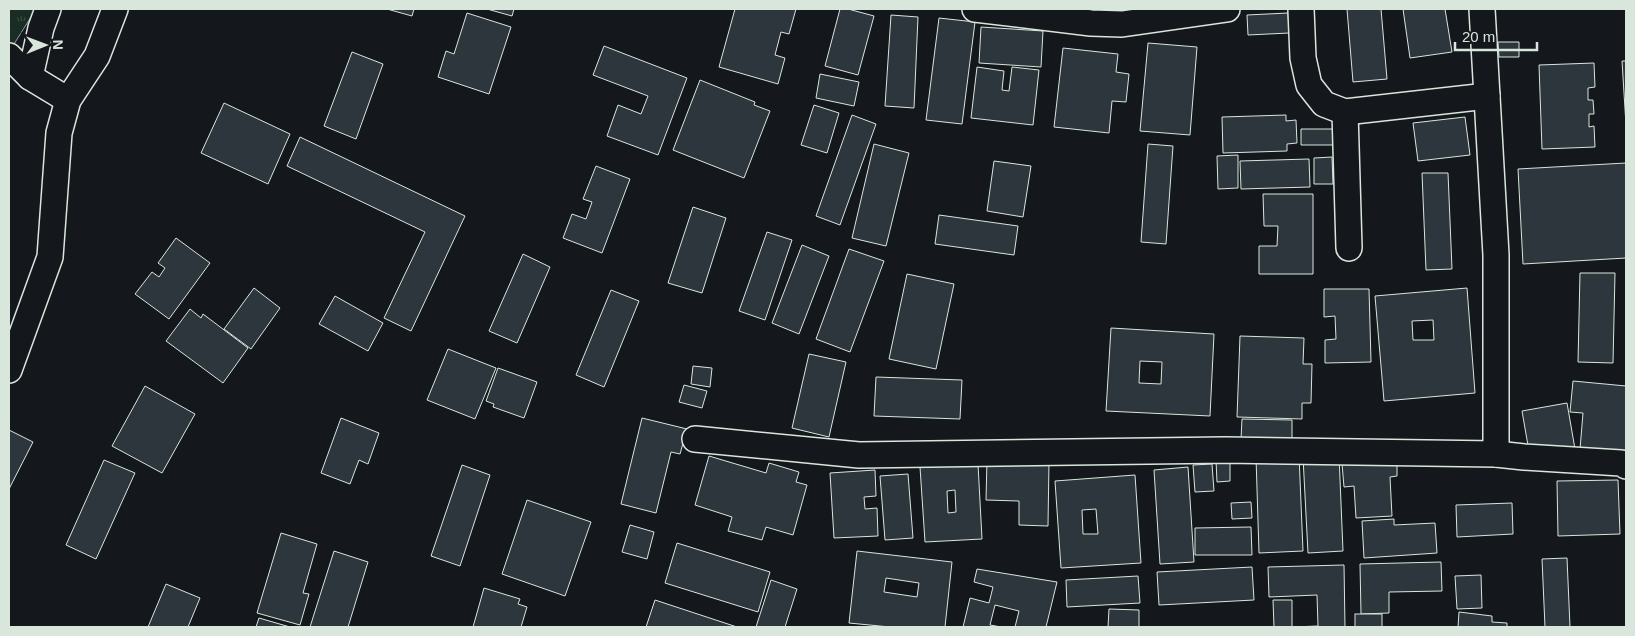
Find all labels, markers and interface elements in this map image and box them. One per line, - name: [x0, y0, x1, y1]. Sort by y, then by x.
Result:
- north arrow: [20, 20, 70, 70]
- scale bar: [1455, 20, 1538, 52]
- text: 20 m: [1462, 28, 1495, 45]
- text: N: [50, 40, 66, 50]

